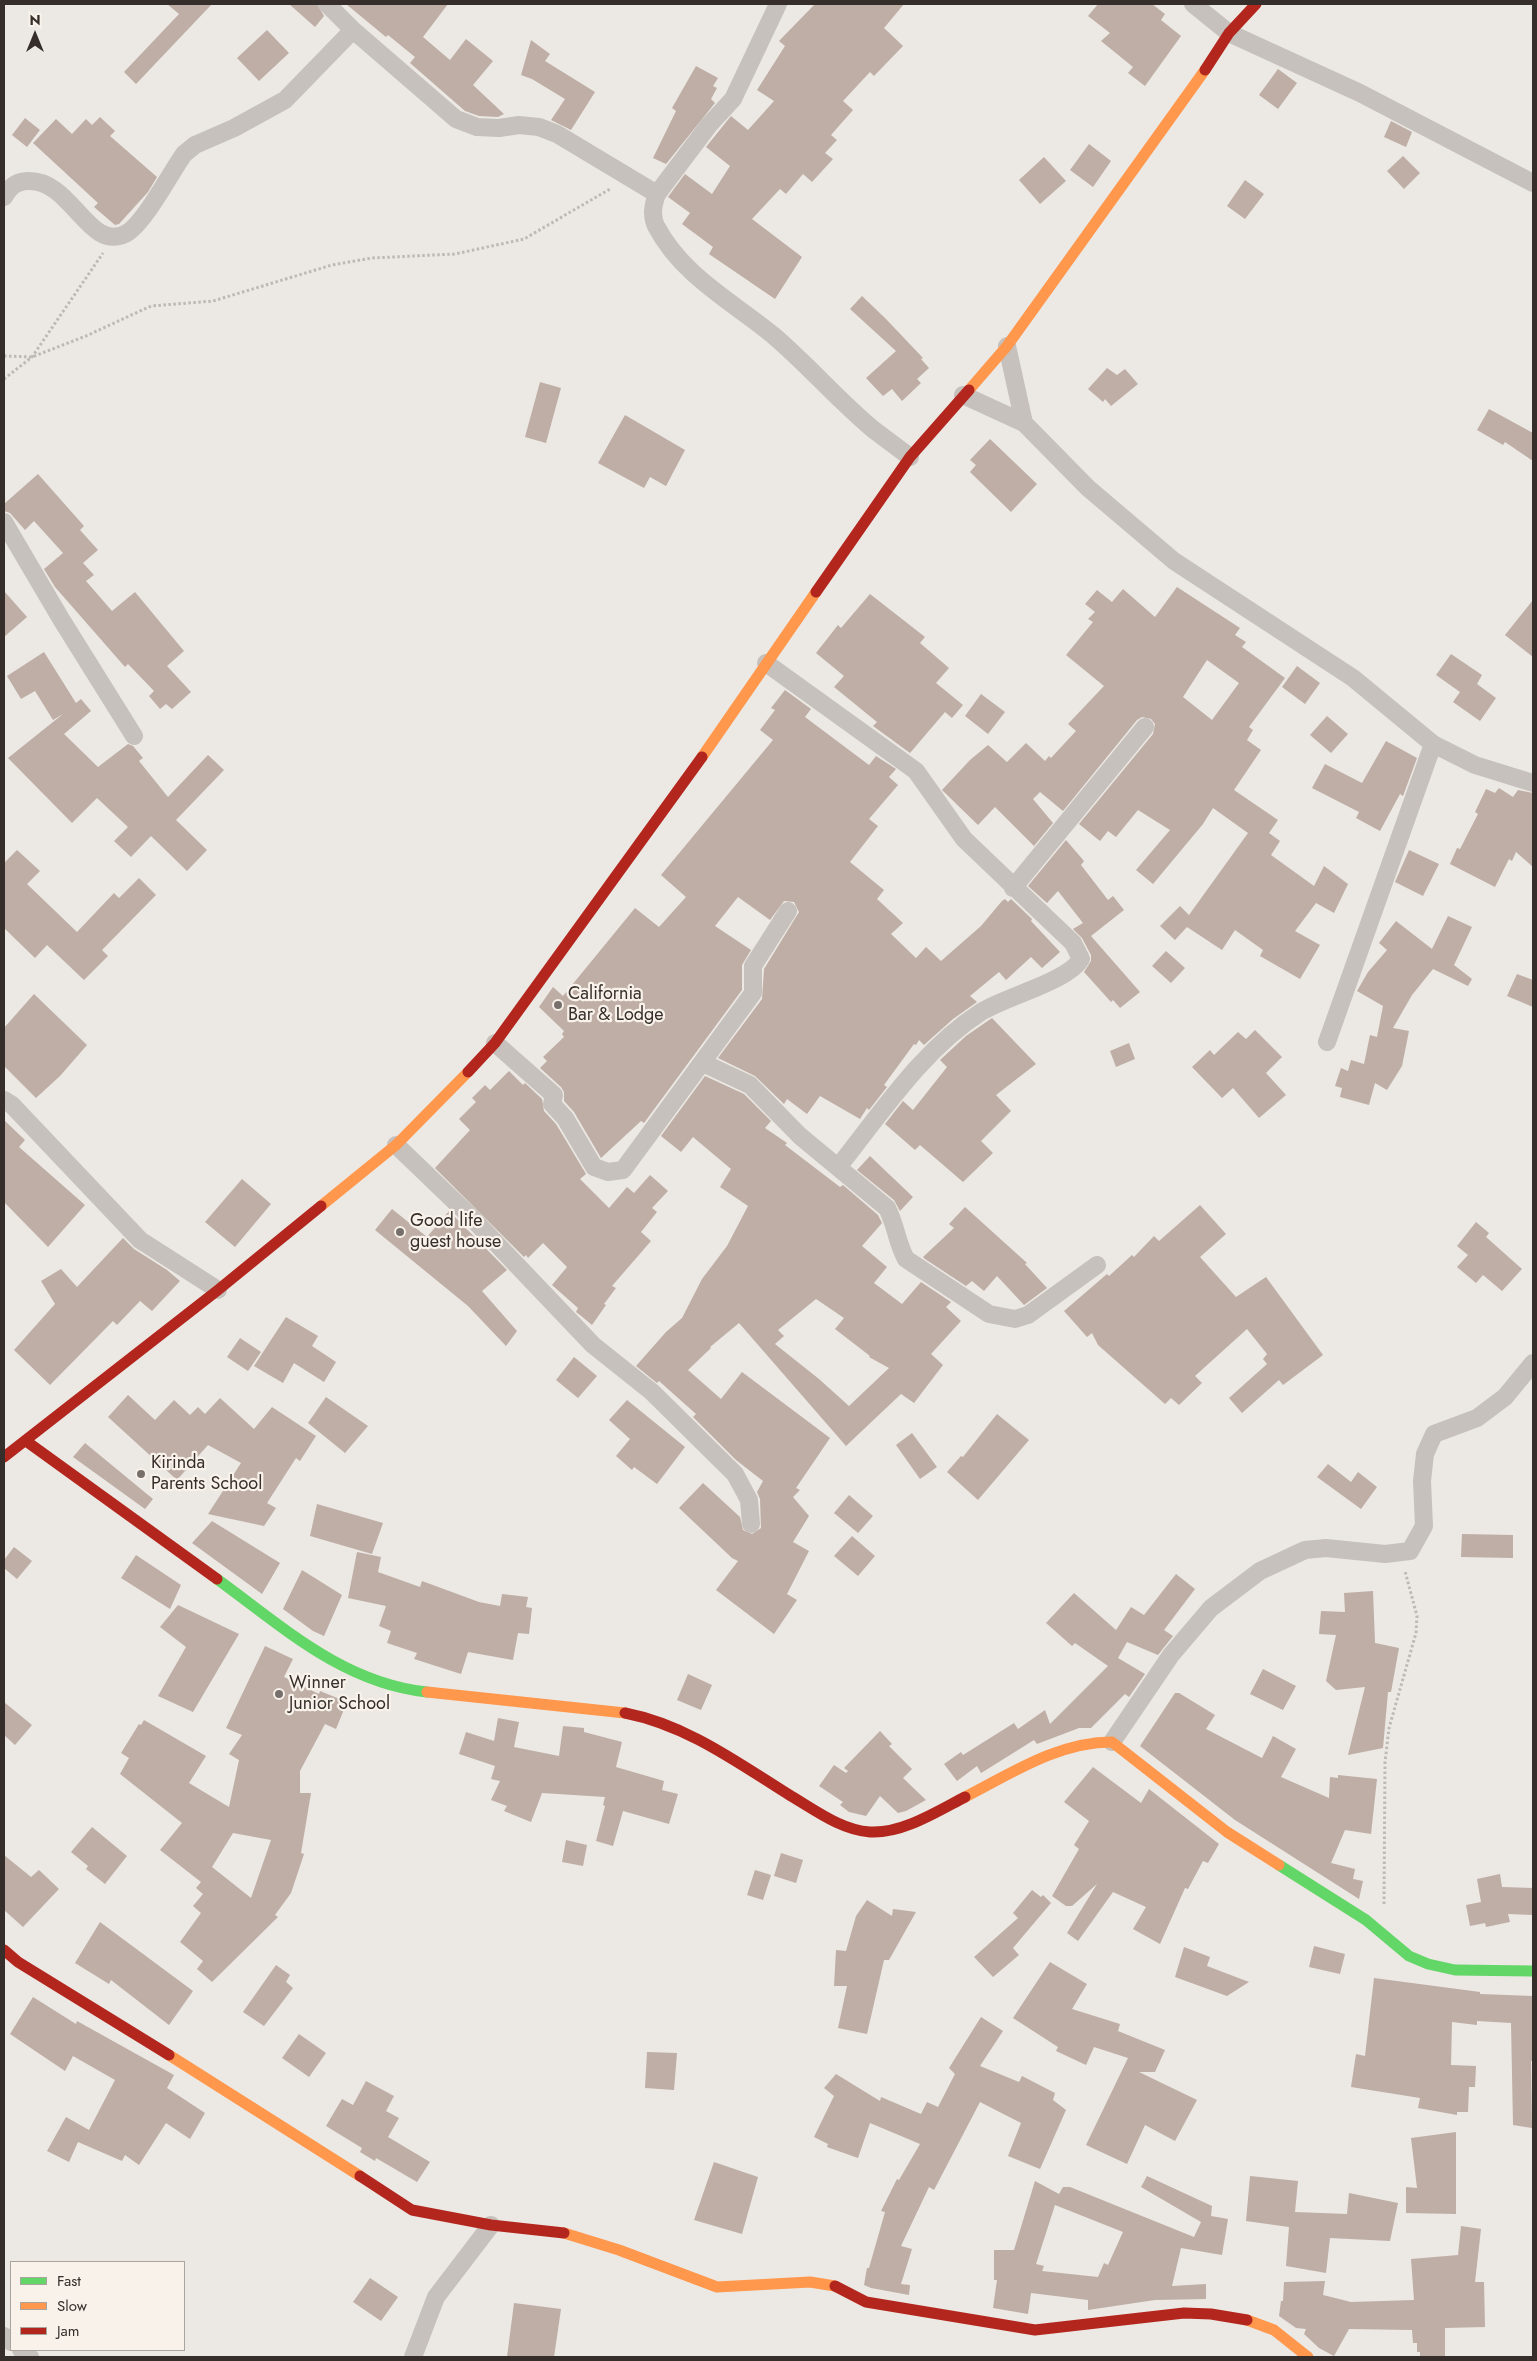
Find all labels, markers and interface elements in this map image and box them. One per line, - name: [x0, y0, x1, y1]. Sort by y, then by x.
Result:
- north arrow: [10, 10, 60, 60]
- text: N: [29, 10, 41, 30]
- place label: California Bar & Lodge: [568, 984, 664, 1026]
- marker: California Bar & Lodge: [552, 999, 564, 1011]
- place label: Good life guest house: [410, 1211, 501, 1254]
- marker: Good life guest house: [394, 1226, 406, 1238]
- place label: Kirinda Parents School: [151, 1453, 262, 1496]
- marker: Kirinda Parents School: [135, 1468, 147, 1480]
- place label: Winner Junior School: [289, 1673, 390, 1716]
- marker: Winner Junior School: [273, 1688, 285, 1700]
- legend: [10, 2261, 185, 2351]
- text: Fast: [57, 2270, 81, 2292]
- text: Slow: [57, 2295, 87, 2317]
- text: Jam: [57, 2320, 80, 2342]

